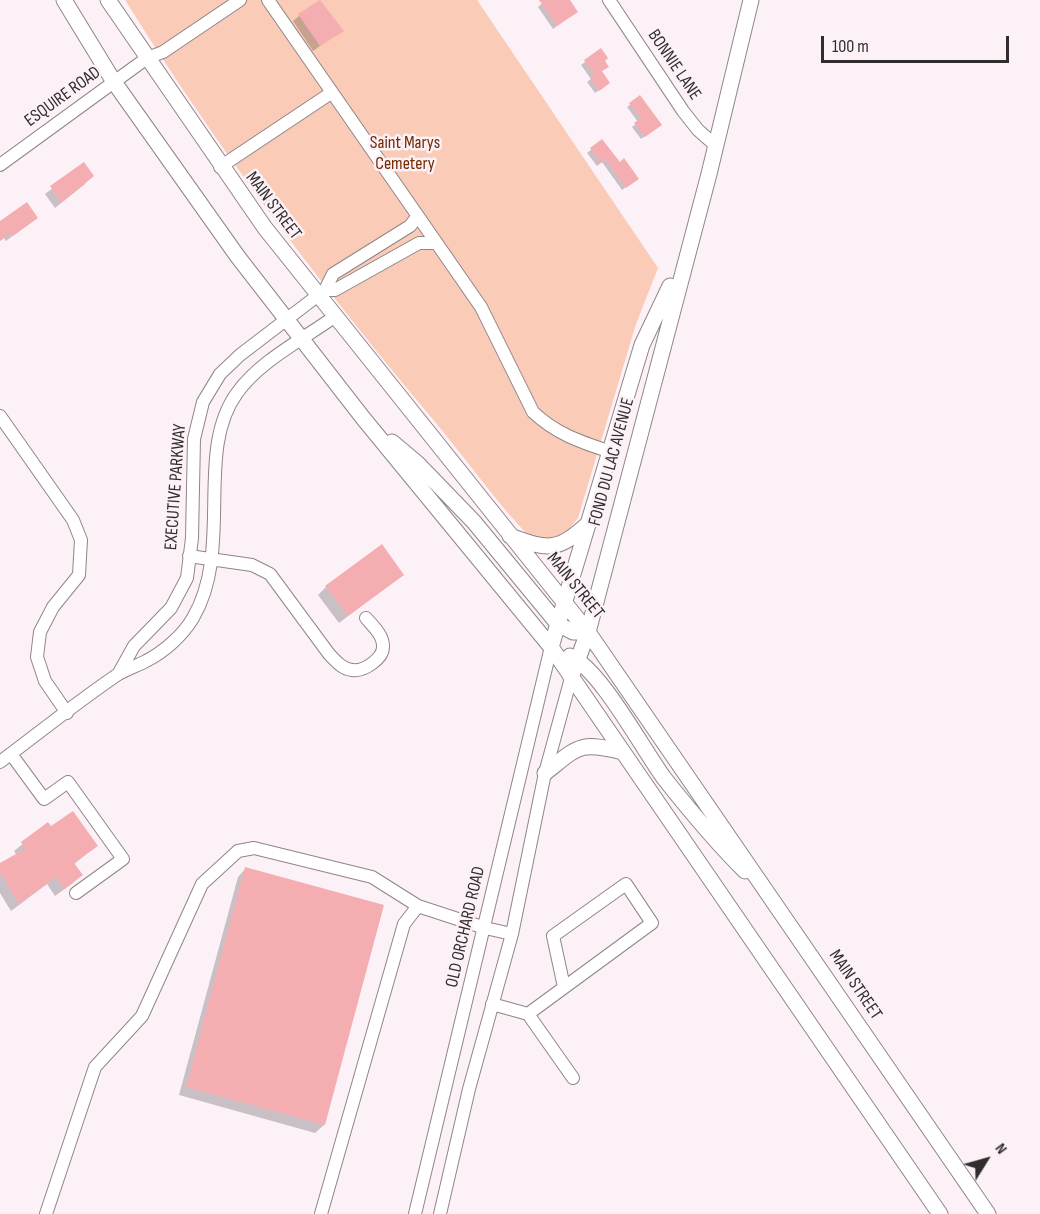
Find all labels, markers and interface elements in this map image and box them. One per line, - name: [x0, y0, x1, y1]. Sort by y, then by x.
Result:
- scale bar: [824, 24, 1012, 62]
- street label: BONNIE LANE: [643, 26, 705, 104]
- text: 100 m: [832, 36, 869, 57]
- street label: ESQUIRE ROAD: [21, 62, 105, 132]
- park label: Saint Marys Cemetery: [370, 132, 440, 174]
- street label: MAIN STREET: [240, 168, 306, 244]
- street label: FOND DU LAC AVENUE: [585, 396, 639, 528]
- street label: EXECUTIVE PARKWAY: [161, 423, 191, 551]
- street label: MAIN STREET: [542, 548, 608, 624]
- street label: OLD ORCHARD ROAD: [442, 864, 490, 990]
- street label: MAIN STREET: [824, 946, 886, 1024]
- north arrow: [956, 1130, 1016, 1190]
- text: N: [991, 1140, 1011, 1158]

